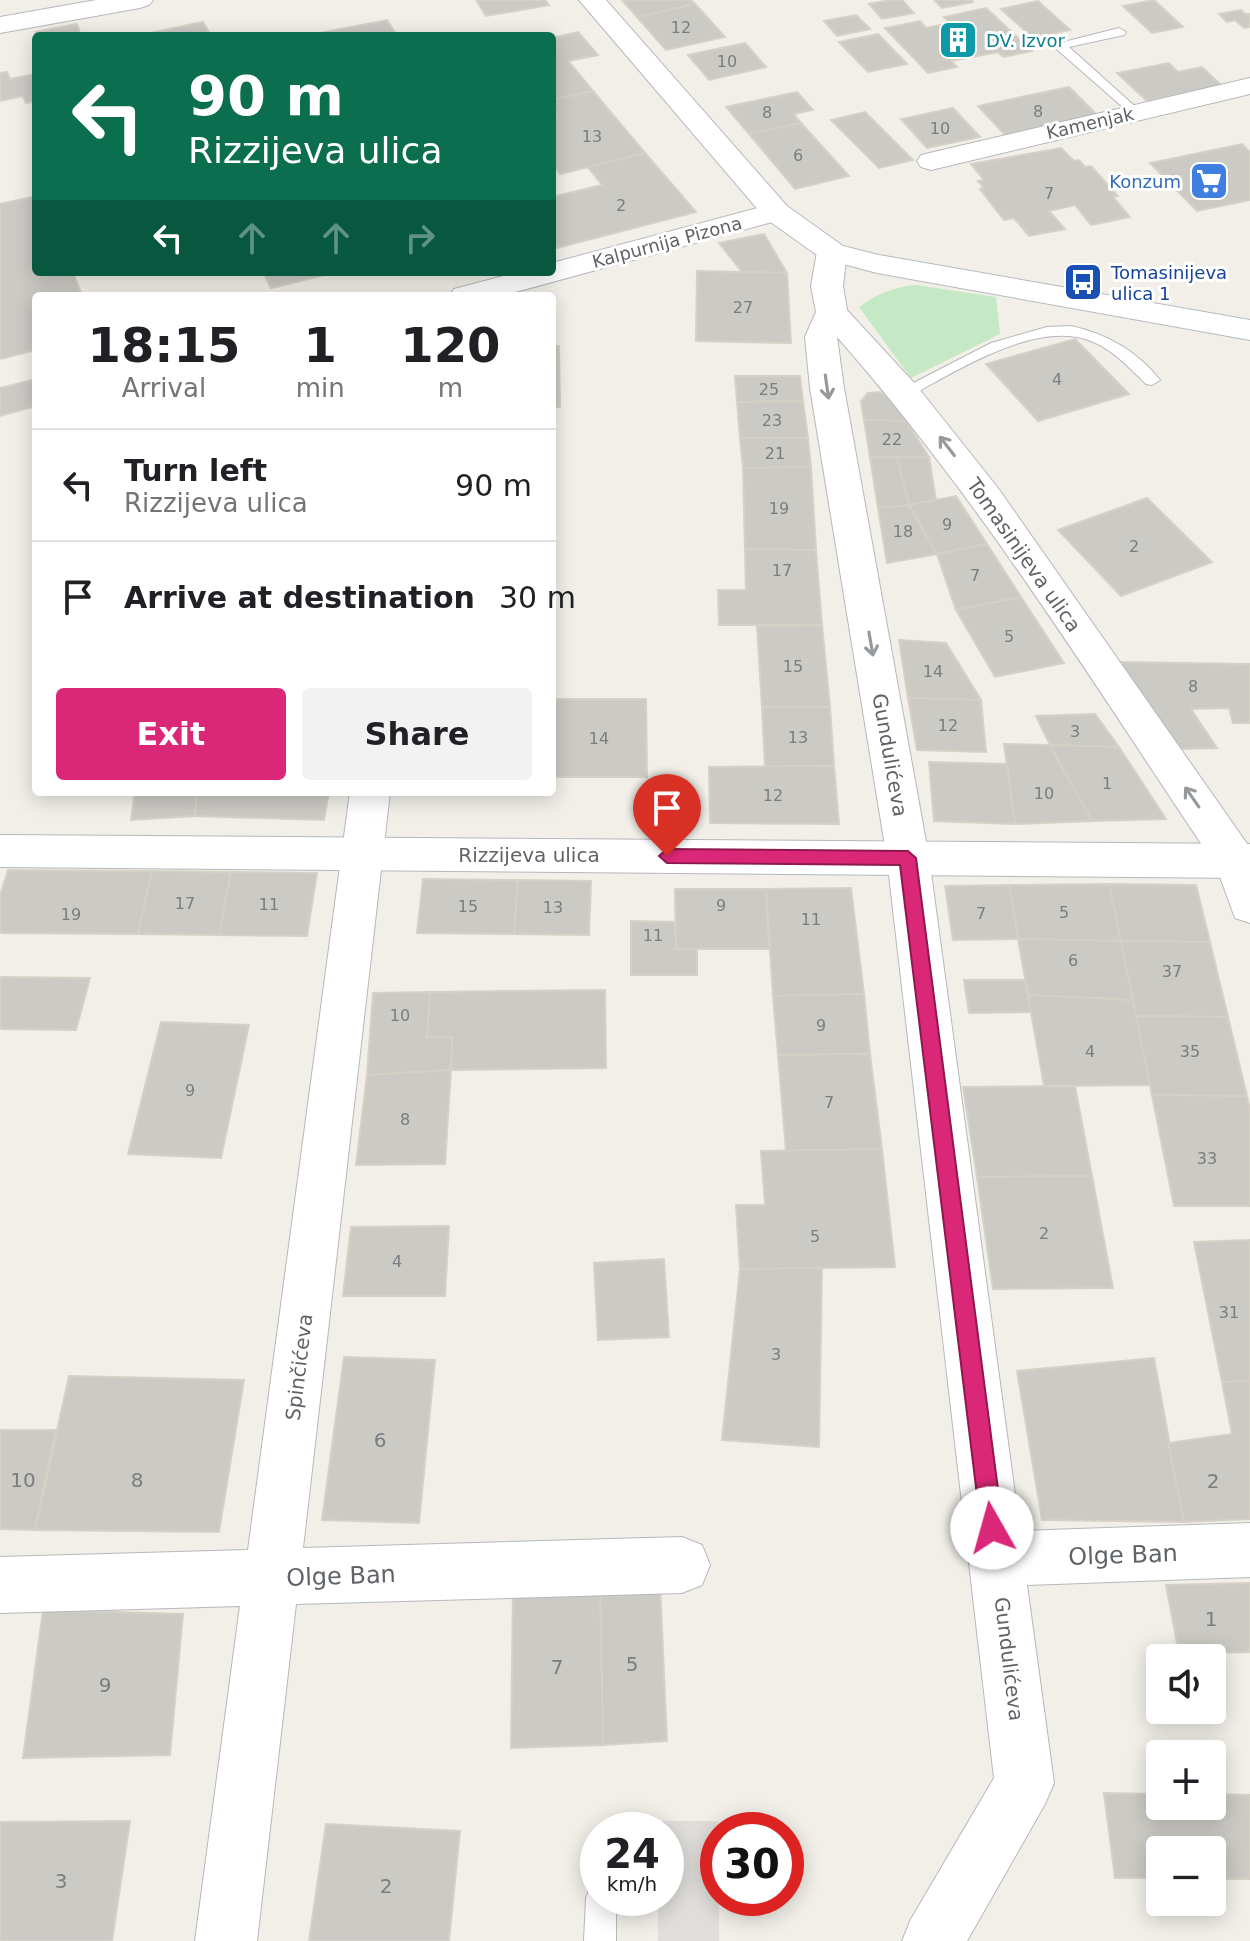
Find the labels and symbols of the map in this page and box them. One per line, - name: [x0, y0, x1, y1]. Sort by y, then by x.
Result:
- house number: 12: [671, 18, 691, 37]
- building icon: DV. Izvor: [937, 19, 979, 61]
- place label: DV. Izvor: [986, 30, 1065, 51]
- house number: 10: [717, 52, 737, 71]
- house number: 8: [1033, 102, 1043, 121]
- house number: 8: [762, 103, 772, 122]
- street label: Kamenjak: [1044, 103, 1136, 143]
- house number: 10: [930, 119, 950, 138]
- house number: 13: [582, 127, 602, 146]
- house number: 6: [793, 146, 803, 165]
- supermarket icon: Konzum: [1188, 160, 1230, 202]
- place label: Konzum: [1109, 171, 1181, 192]
- house number: 7: [1044, 184, 1054, 203]
- house number: 2: [616, 196, 626, 215]
- street label: Kalpurnija Pizona: [590, 212, 744, 272]
- bus stop icon: Tomasinijeva ulica 1: [1062, 261, 1104, 303]
- place label: Tomasinijeva ulica 1: [1110, 262, 1227, 304]
- house number: 27: [733, 298, 753, 317]
- house number: 4: [1052, 370, 1062, 389]
- one-way arrow: [820, 374, 835, 400]
- house number: 25: [759, 380, 779, 399]
- house number: 23: [762, 411, 782, 430]
- house number: 22: [882, 430, 902, 449]
- one-way arrow: [938, 436, 955, 457]
- house number: 21: [765, 444, 785, 463]
- street label: Tomasinijeva ulica: [961, 473, 1086, 637]
- house number: 19: [769, 499, 789, 518]
- house number: 9: [942, 515, 952, 534]
- house number: 18: [893, 522, 913, 541]
- house number: 2: [1129, 537, 1139, 556]
- house number: 17: [772, 561, 792, 580]
- house number: 7: [970, 566, 980, 585]
- house number: 5: [1004, 627, 1014, 646]
- one-way arrow: [864, 631, 879, 656]
- house number: 15: [783, 657, 803, 676]
- house number: 14: [923, 662, 943, 681]
- house number: 8: [1188, 677, 1198, 696]
- street label: Gundulićeva: [867, 691, 913, 819]
- house number: 12: [938, 716, 958, 735]
- house number: 3: [1070, 722, 1080, 741]
- house number: 13: [788, 728, 808, 747]
- house number: 14: [589, 729, 609, 748]
- pin: [633, 774, 701, 856]
- house number: 1: [1102, 774, 1112, 793]
- house number: 10: [1034, 784, 1054, 803]
- house number: 12: [763, 786, 783, 805]
- one-way arrow: [1184, 787, 1200, 809]
- street label: Rizzijeva ulica: [458, 843, 600, 867]
- house number: 17: [175, 894, 195, 913]
- house number: 11: [259, 895, 279, 914]
- house number: 9: [716, 896, 726, 915]
- house number: 15: [458, 897, 478, 916]
- house number: 13: [543, 898, 563, 917]
- house number: 5: [1059, 903, 1069, 922]
- house number: 7: [976, 904, 986, 923]
- house number: 19: [61, 905, 81, 924]
- house number: 11: [801, 910, 821, 929]
- house number: 11: [643, 926, 663, 945]
- house number: 6: [1068, 951, 1078, 970]
- house number: 37: [1162, 962, 1182, 981]
- house number: 10: [390, 1006, 410, 1025]
- house number: 9: [816, 1016, 826, 1035]
- house number: 4: [1085, 1042, 1095, 1061]
- house number: 35: [1180, 1042, 1200, 1061]
- house number: 9: [185, 1081, 195, 1100]
- house number: 7: [824, 1093, 834, 1112]
- house number: 8: [400, 1110, 410, 1129]
- house number: 33: [1197, 1149, 1217, 1168]
- house number: 2: [1039, 1224, 1049, 1243]
- house number: 5: [810, 1227, 820, 1246]
- house number: 4: [392, 1252, 402, 1271]
- house number: 31: [1219, 1303, 1239, 1322]
- street label: Spinčićeva: [281, 1312, 317, 1422]
- house number: 3: [771, 1345, 781, 1364]
- house number: 6: [374, 1428, 386, 1452]
- house number: 10: [10, 1468, 36, 1492]
- house number: 8: [131, 1468, 143, 1492]
- house number: 2: [1207, 1469, 1219, 1493]
- position arrow: [950, 1486, 1034, 1570]
- street label: Olge Ban: [1068, 1539, 1178, 1571]
- street label: Olge Ban: [286, 1560, 396, 1592]
- street label: Gundulićeva: [989, 1596, 1029, 1722]
- house number: 1: [1205, 1607, 1217, 1631]
- house number: 5: [626, 1652, 638, 1676]
- house number: 7: [551, 1655, 563, 1679]
- house number: 9: [99, 1673, 111, 1697]
- speed limit sign: 30: [700, 1812, 804, 1916]
- house number: 3: [55, 1869, 67, 1893]
- house number: 2: [380, 1874, 392, 1898]

